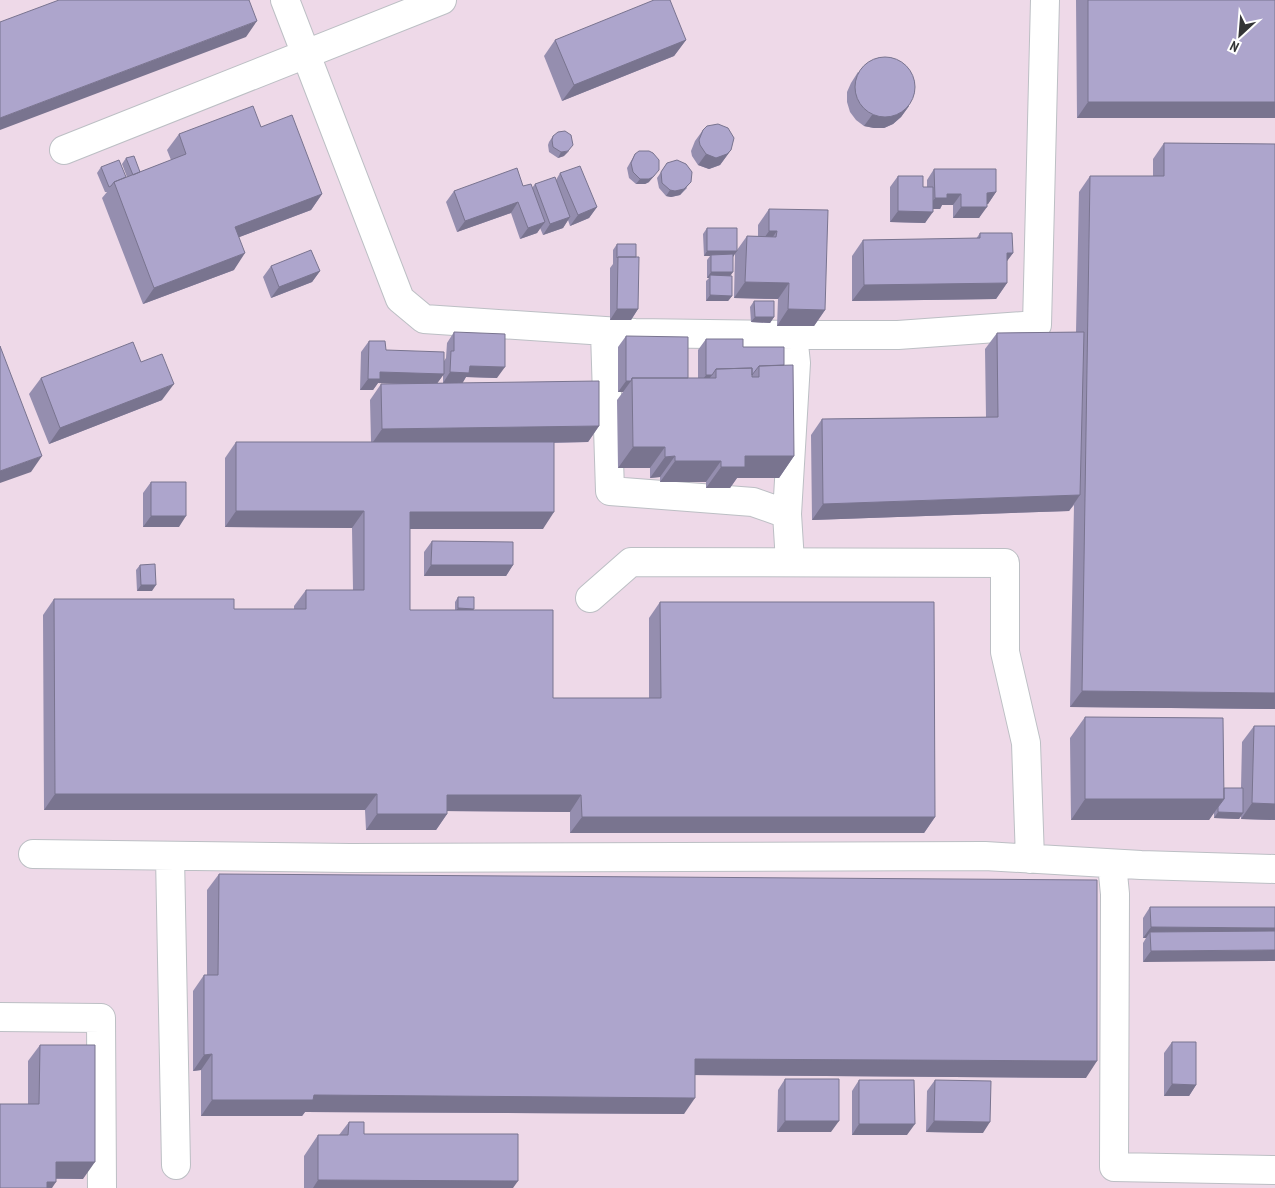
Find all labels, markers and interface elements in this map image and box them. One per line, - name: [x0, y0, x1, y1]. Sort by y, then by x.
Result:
- north arrow: [1215, 10, 1265, 60]
- text: N: [1227, 37, 1242, 56]

